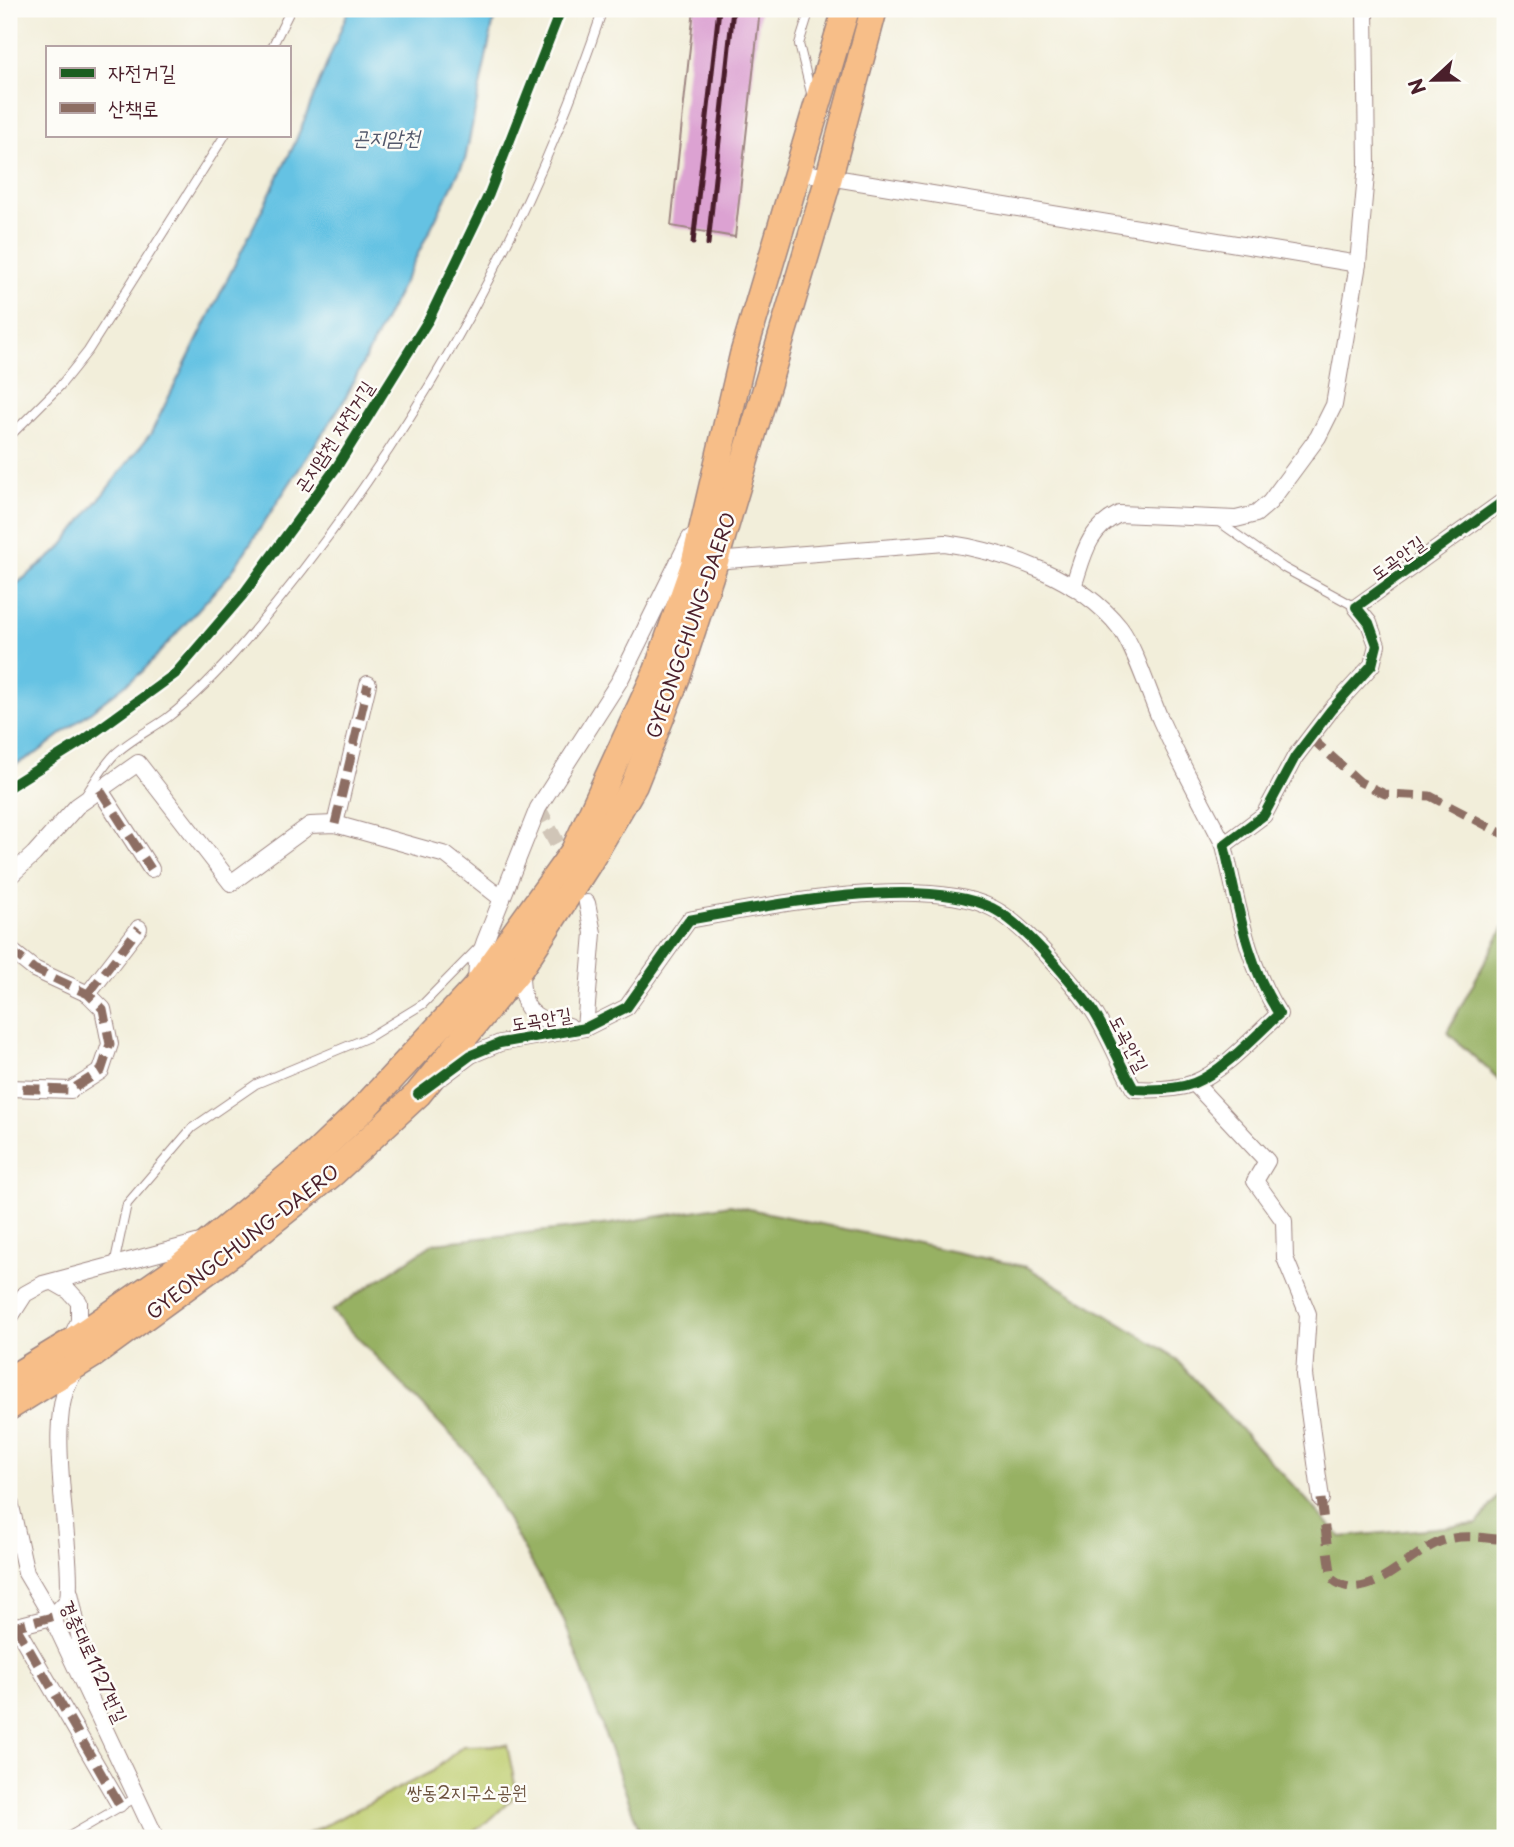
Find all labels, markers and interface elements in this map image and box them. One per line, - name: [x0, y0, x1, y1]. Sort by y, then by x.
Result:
- legend: [46, 46, 290, 136]
- north arrow: [1398, 46, 1468, 116]
- text: 자전거길: [108, 55, 176, 87]
- text: N: [1401, 75, 1432, 99]
- text: 산책로: [108, 91, 159, 123]
- water label: 곤지암천: [352, 120, 422, 152]
- street label: 곤지암천 자전거길: [286, 374, 380, 498]
- street label: GYEONGCHUNG-DAERO: [638, 508, 742, 742]
- street label: 도곡안길: [1364, 528, 1430, 586]
- street label: 도곡안길: [508, 999, 574, 1037]
- street label: 도곡안길: [1103, 1009, 1157, 1077]
- street label: GYEONGCHUNG-DAERO: [140, 1157, 344, 1325]
- street label: 경충대로1127번길: [54, 1595, 136, 1727]
- park label: 쌍동2지구소공원: [407, 1777, 527, 1805]

